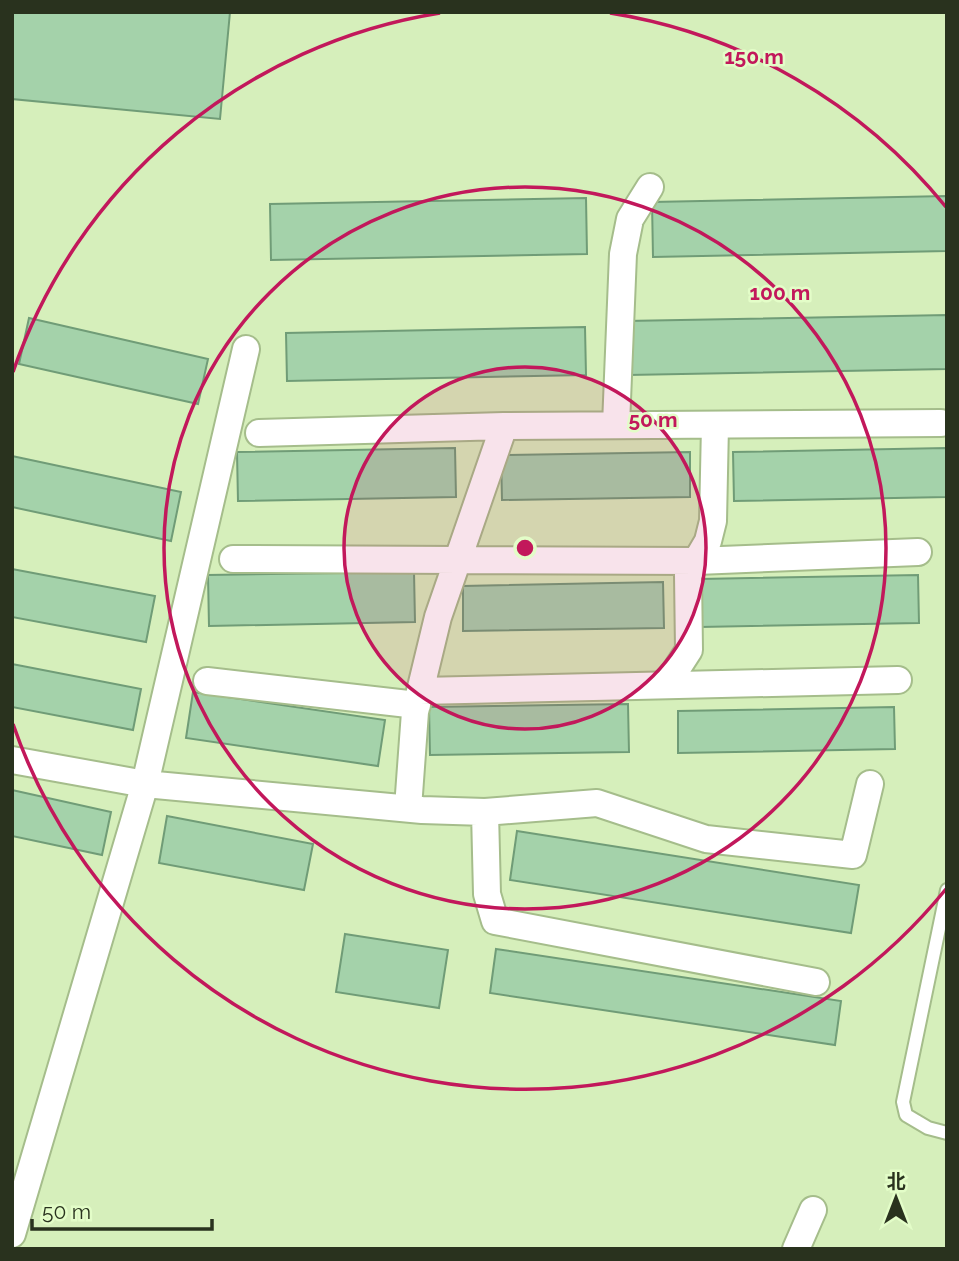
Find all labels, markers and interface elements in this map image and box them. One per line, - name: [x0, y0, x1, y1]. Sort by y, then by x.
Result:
- text: 150 m: [724, 44, 784, 69]
- text: 100 m: [750, 280, 810, 305]
- text: 50 m: [628, 407, 678, 432]
- centre of rings: [513, 536, 537, 560]
- north arrow: [861, 1163, 931, 1233]
- text: 北: [886, 1170, 906, 1192]
- scale bar: [32, 1188, 212, 1232]
- text: 50 m: [42, 1199, 91, 1224]

